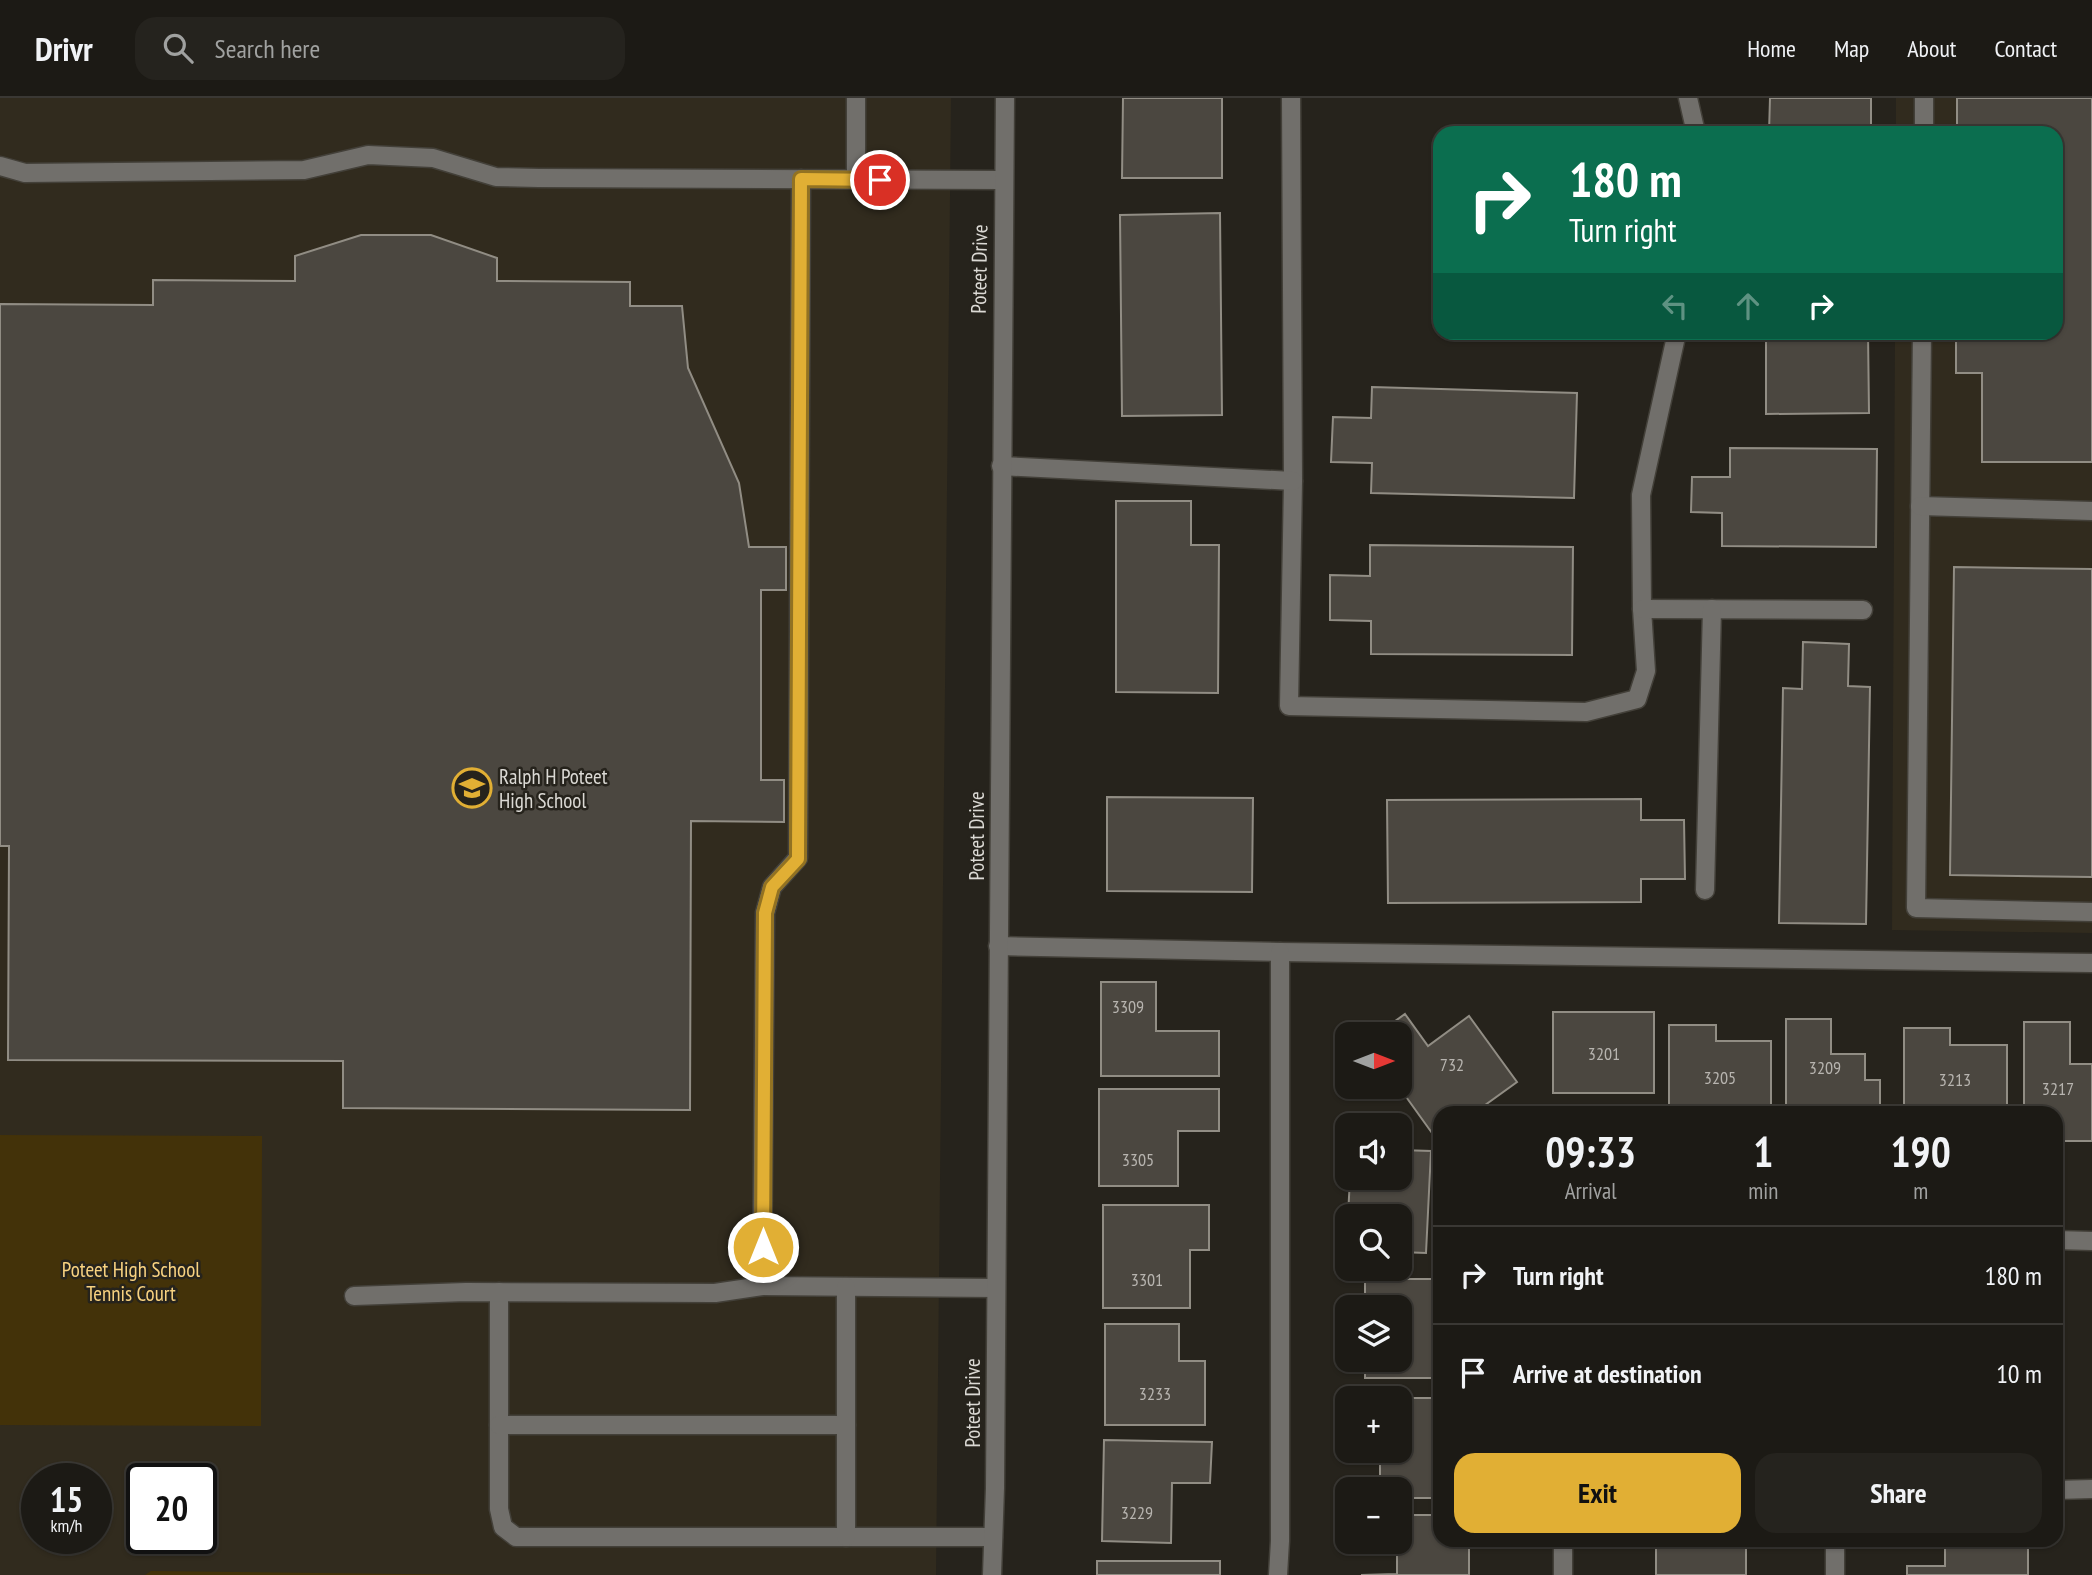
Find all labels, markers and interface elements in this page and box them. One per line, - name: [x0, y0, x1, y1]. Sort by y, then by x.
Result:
- search box: [135, 17, 625, 80]
- text: Drivr: [35, 27, 93, 70]
- icon: search: [159, 29, 197, 67]
- text: Search here: [215, 32, 320, 65]
- text: Home: [1747, 33, 1796, 64]
- text: Map: [1834, 33, 1869, 64]
- text: About: [1907, 33, 1956, 64]
- text: Contact: [1994, 33, 2057, 64]
- text: 180 m: [1569, 147, 1682, 211]
- pin: [850, 150, 910, 210]
- icon: right: [1454, 154, 1545, 245]
- icon: arrive: [861, 161, 899, 199]
- text: Turn right: [1569, 209, 1677, 251]
- street label: Poteet Drive: [965, 224, 993, 314]
- icon: left: [1656, 287, 1694, 325]
- icon: ahead: [1729, 287, 1767, 325]
- icon: right: [1802, 287, 1840, 325]
- place label: Ralph H Poteet High School: [499, 763, 608, 814]
- school or university icon: Ralph H Poteet High School: [451, 767, 493, 809]
- street label: Poteet Drive: [963, 791, 990, 881]
- house number: 3309: [1112, 995, 1144, 1018]
- north arrow: [1335, 1022, 1412, 1099]
- map controls: [1335, 1022, 1412, 1554]
- house number: 3201: [1588, 1042, 1620, 1065]
- house number: 732: [1440, 1053, 1464, 1076]
- house number: 3209: [1809, 1056, 1841, 1079]
- house number: 3205: [1704, 1066, 1736, 1089]
- house number: 3213: [1939, 1068, 1971, 1091]
- house number: 3217: [2042, 1077, 2074, 1100]
- button: sound: [1335, 1113, 1412, 1190]
- text: 09:33: [1545, 1124, 1636, 1179]
- text: 1: [1753, 1124, 1773, 1179]
- text: 190: [1891, 1124, 1951, 1179]
- house number: 3305: [1122, 1148, 1154, 1171]
- text: Arrival: [1565, 1176, 1617, 1205]
- text: min: [1748, 1176, 1778, 1205]
- text: m: [1913, 1176, 1928, 1205]
- button: search: [1335, 1204, 1412, 1281]
- position arrow: [726, 1210, 800, 1284]
- park label: Poteet High School Tennis Court: [62, 1256, 200, 1307]
- icon: right: [1454, 1256, 1492, 1294]
- text: Turn right: [1513, 1259, 1604, 1292]
- text: 180 m: [1984, 1259, 2042, 1292]
- house number: 3301: [1131, 1268, 1163, 1291]
- button: layers: [1335, 1295, 1412, 1372]
- icon: arrive: [1454, 1354, 1492, 1392]
- text: Arrive at destination: [1513, 1357, 1702, 1390]
- text: 10 m: [1996, 1357, 2042, 1390]
- street label: Poteet Drive: [959, 1358, 986, 1448]
- house number: 3233: [1139, 1382, 1171, 1405]
- button: +: [1335, 1386, 1412, 1463]
- button: Exit: [1454, 1453, 1741, 1533]
- button: Share: [1755, 1453, 2042, 1533]
- speed limit sign: 20: [126, 1463, 217, 1554]
- text: 15: [50, 1476, 83, 1522]
- button: −: [1335, 1477, 1412, 1554]
- house number: 3229: [1121, 1501, 1153, 1524]
- text: km/h: [51, 1514, 82, 1537]

